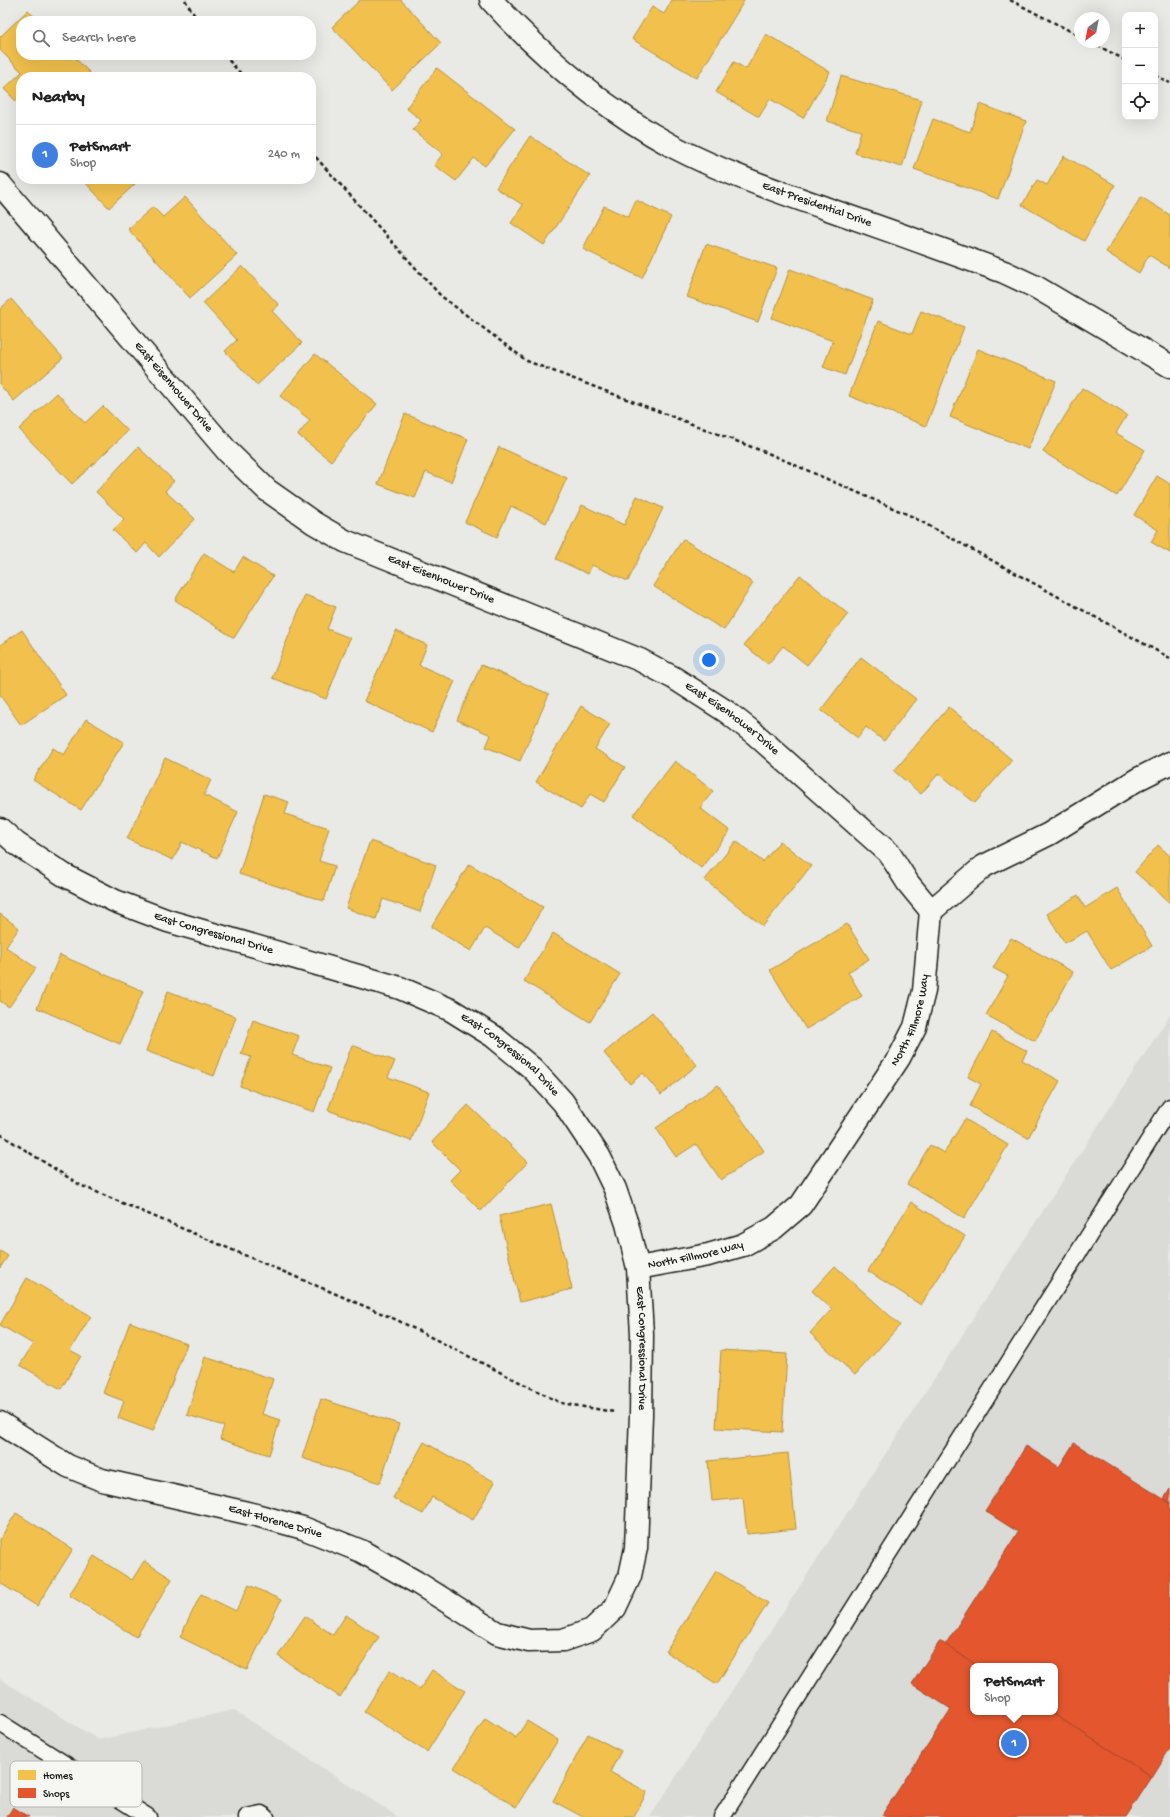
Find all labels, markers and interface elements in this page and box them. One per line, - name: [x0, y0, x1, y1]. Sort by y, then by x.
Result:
- north arrow: [1074, 12, 1110, 48]
- map controls: [1122, 12, 1158, 120]
- button: +: [1122, 12, 1158, 48]
- search box: [16, 16, 316, 60]
- icon: search: [30, 27, 52, 49]
- text: Search here: [62, 29, 136, 47]
- button: −: [1122, 48, 1158, 84]
- button: locate: [1122, 84, 1158, 120]
- text: Nearby: [32, 88, 85, 108]
- text: PetSmart: [70, 138, 130, 156]
- text: 1: [42, 147, 48, 162]
- text: 240 m: [268, 147, 300, 162]
- text: Shop: [70, 156, 96, 171]
- street label: East Presidential Drive: [760, 179, 874, 231]
- street label: East Eisenhower Drive: [131, 339, 216, 436]
- street label: East Eisenhower Drive: [385, 552, 497, 608]
- your location: [699, 650, 719, 670]
- street label: East Eisenhower Drive: [682, 680, 782, 759]
- street label: East Congressional Drive: [152, 909, 275, 958]
- street label: North Fillmore Way: [888, 974, 932, 1069]
- street label: East Congressional Drive: [458, 1010, 562, 1100]
- street label: North Fillmore Way: [647, 1238, 745, 1273]
- street label: East Congressional Drive: [632, 1286, 649, 1411]
- street label: East Florence Drive: [227, 1502, 324, 1542]
- popup: [970, 1663, 1058, 1715]
- text: PetSmart: [984, 1673, 1044, 1691]
- text: Shop: [984, 1691, 1010, 1706]
- pin: 1: [1001, 1728, 1027, 1758]
- legend: [10, 1761, 142, 1807]
- text: Homes: [43, 1771, 73, 1783]
- text: Shops: [43, 1789, 70, 1801]

